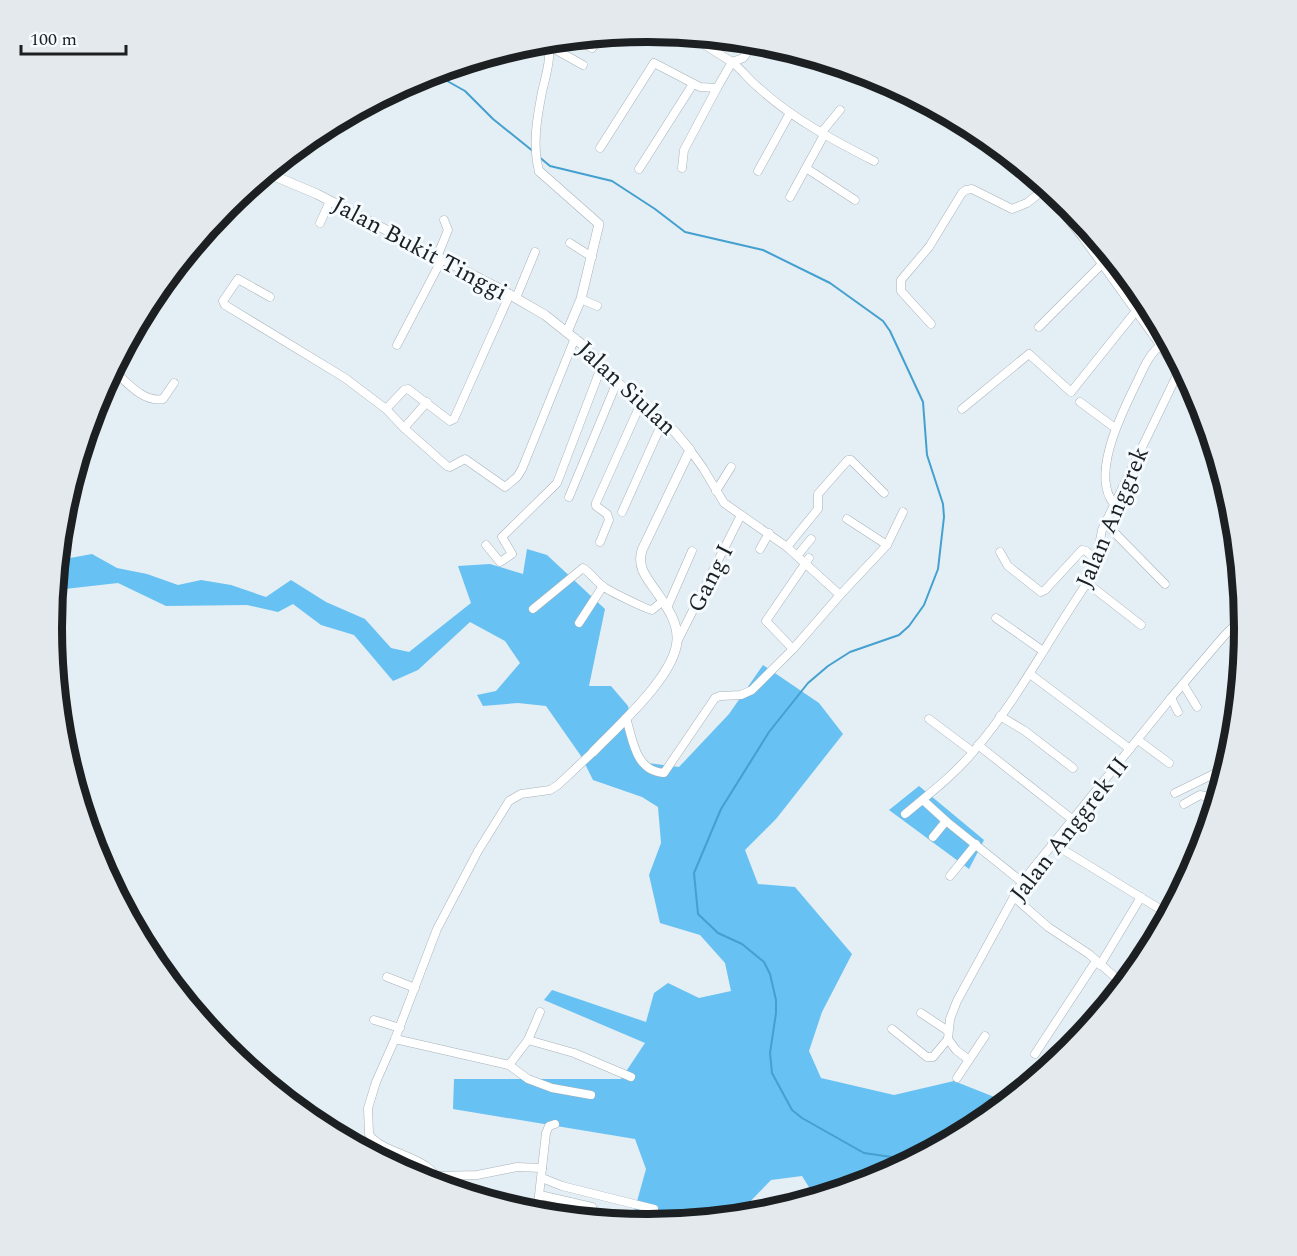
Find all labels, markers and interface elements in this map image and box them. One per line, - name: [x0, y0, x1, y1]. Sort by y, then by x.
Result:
- scale bar: [21, 18, 126, 56]
- text: 100 m: [30, 26, 77, 53]
- street label: Jalan Bukit Tinggi: [325, 187, 514, 310]
- street label: Jalan Siulan: [568, 333, 685, 445]
- street label: Jalan Anggrek: [1067, 441, 1159, 594]
- street label: Gang I: [678, 538, 743, 619]
- street label: Jalan Anggrek II: [1002, 749, 1138, 910]

